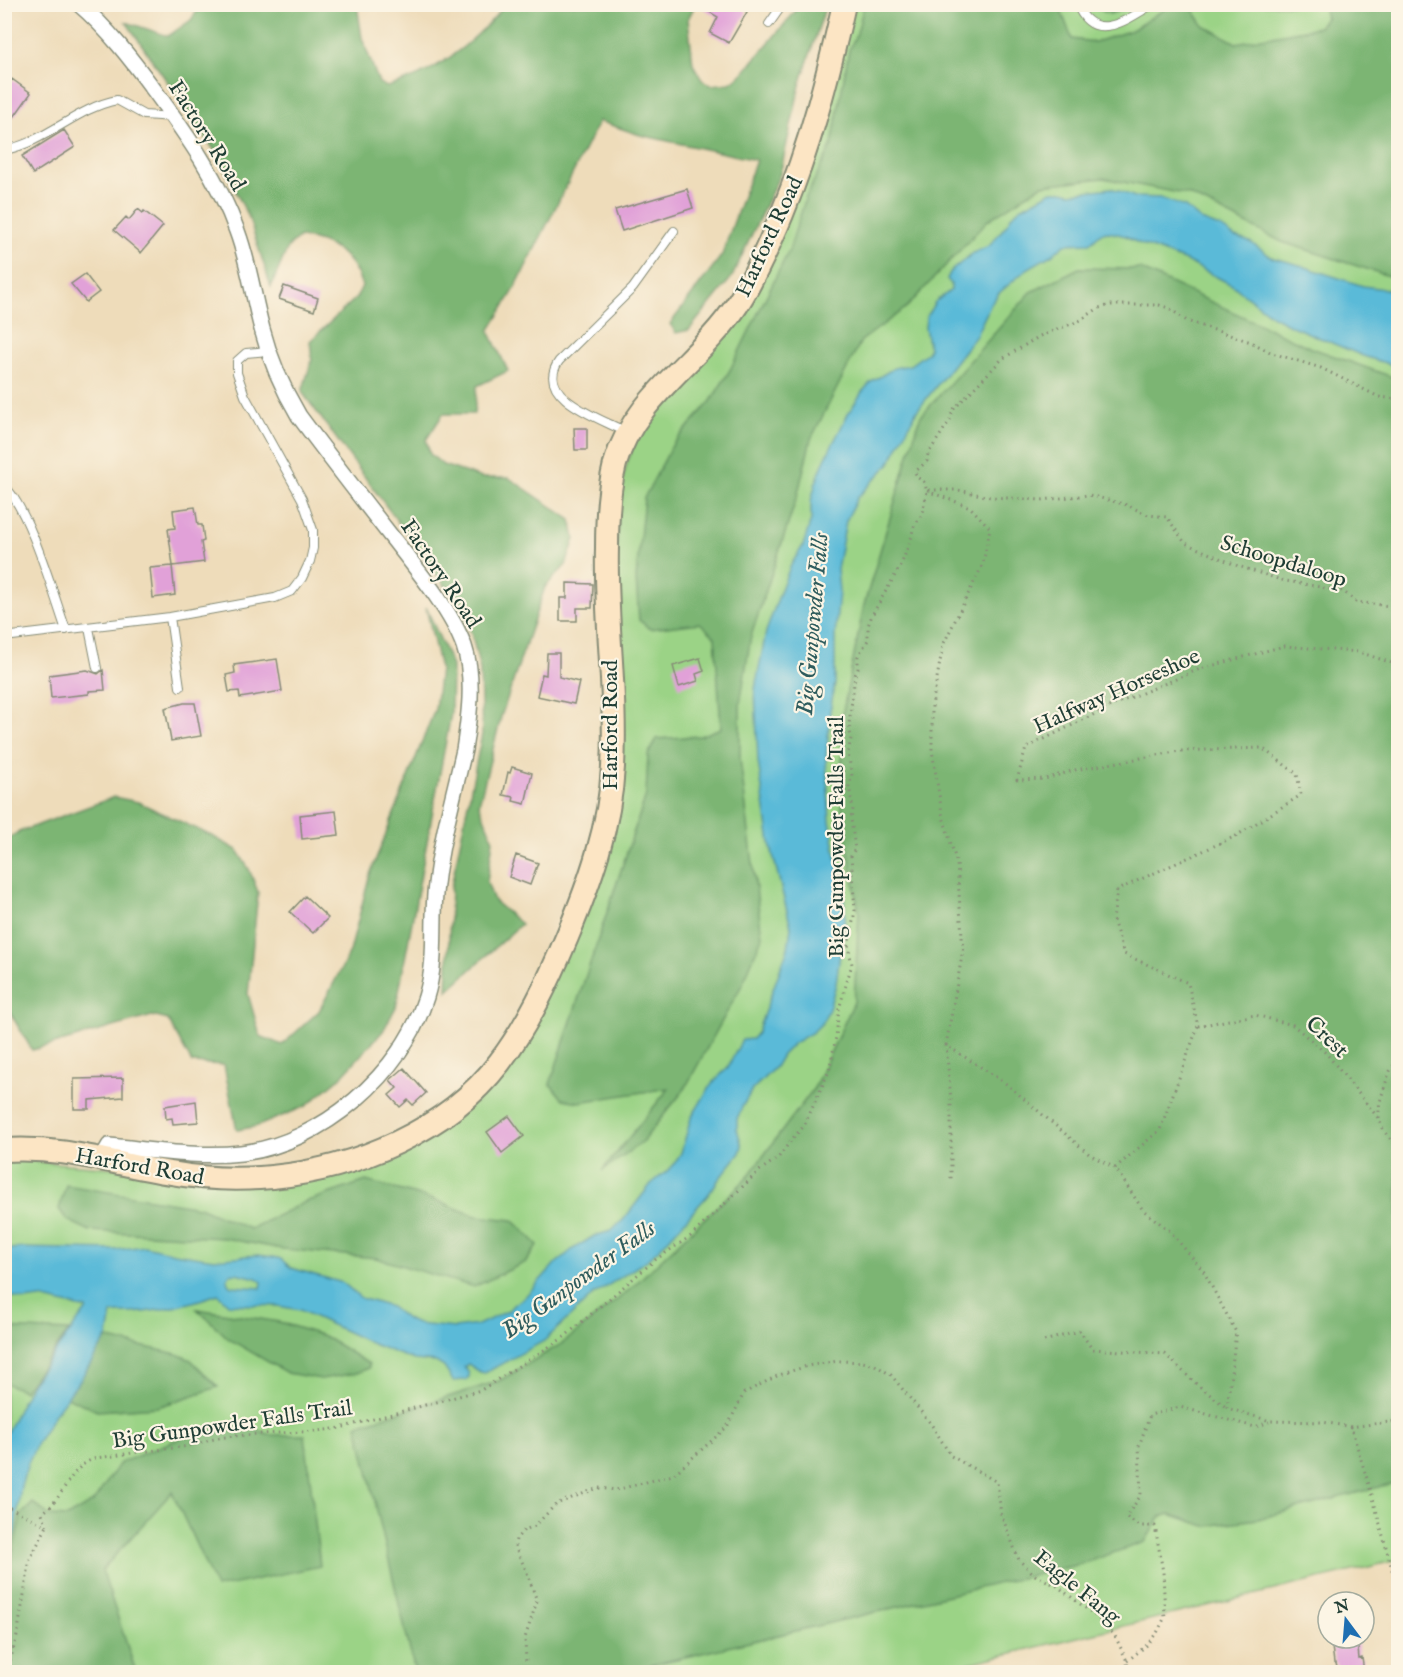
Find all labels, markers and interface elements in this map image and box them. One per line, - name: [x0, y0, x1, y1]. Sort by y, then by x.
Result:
- street label: Factory Road: [161, 76, 252, 197]
- street label: Harford Road: [730, 172, 810, 302]
- street label: Factory Road: [394, 514, 487, 634]
- street label: Schoopdaloop: [1217, 529, 1350, 594]
- water label: Big Gunpowder Falls: [790, 530, 837, 717]
- street label: Halfway Horseshoe: [1029, 643, 1204, 741]
- street label: Harford Road: [597, 660, 625, 790]
- street label: Big Gunpowder Falls Trail: [823, 716, 851, 958]
- street label: Crest: [1299, 1010, 1354, 1065]
- street label: Harford Road: [73, 1142, 207, 1192]
- water label: Big Gunpowder Falls: [496, 1213, 663, 1347]
- street label: Big Gunpowder Falls Trail: [111, 1394, 354, 1456]
- street label: Eagle Fang: [1027, 1544, 1127, 1632]
- north arrow: [1316, 1590, 1376, 1650]
- text: N: [1332, 1596, 1352, 1619]

